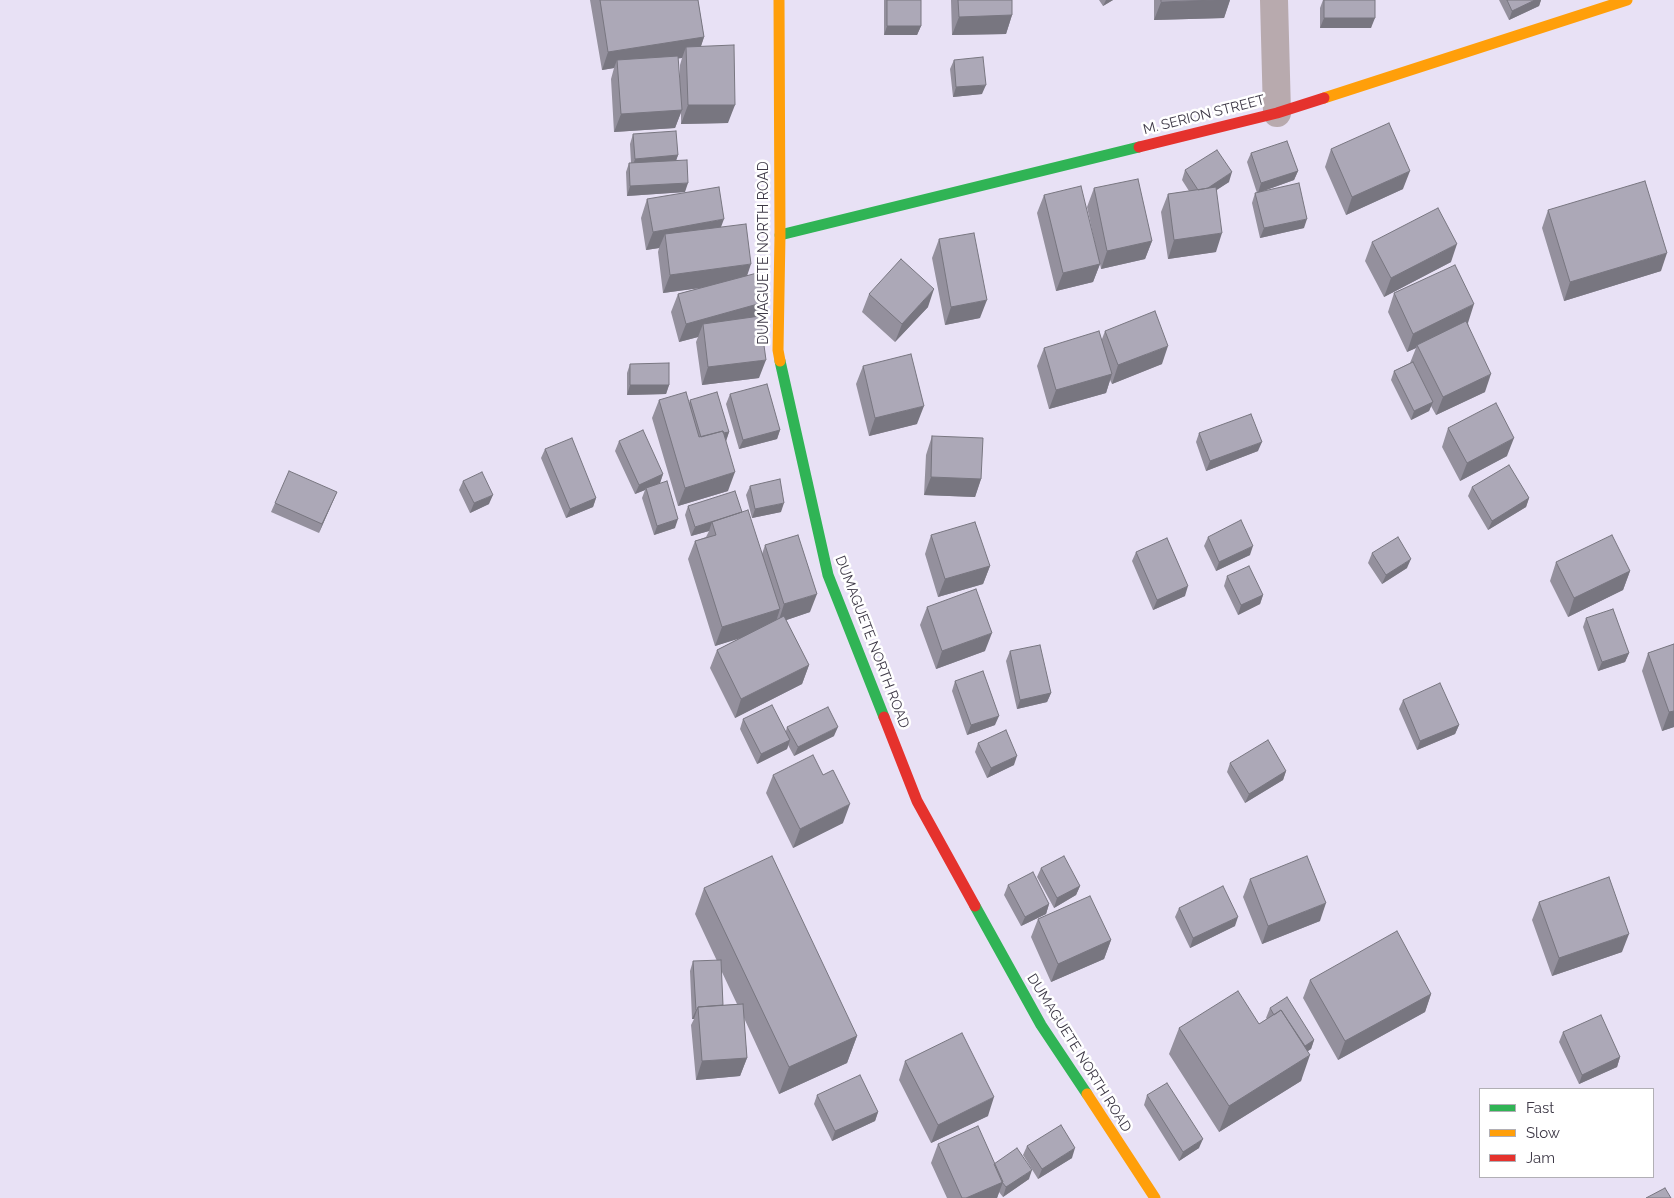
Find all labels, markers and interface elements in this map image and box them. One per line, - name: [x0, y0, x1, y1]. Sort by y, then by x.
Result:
- street label: M. SERION STREET: [1141, 92, 1267, 138]
- street label: DUMAGUETE NORTH ROAD: [756, 161, 772, 345]
- street label: DUMAGUETE NORTH ROAD: [831, 553, 913, 731]
- street label: DUMAGUETE NORTH ROAD: [1023, 971, 1135, 1135]
- legend: [1479, 1088, 1654, 1178]
- text: Fast: [1526, 1099, 1554, 1117]
- text: Slow: [1526, 1124, 1560, 1142]
- text: Jam: [1526, 1149, 1555, 1167]

